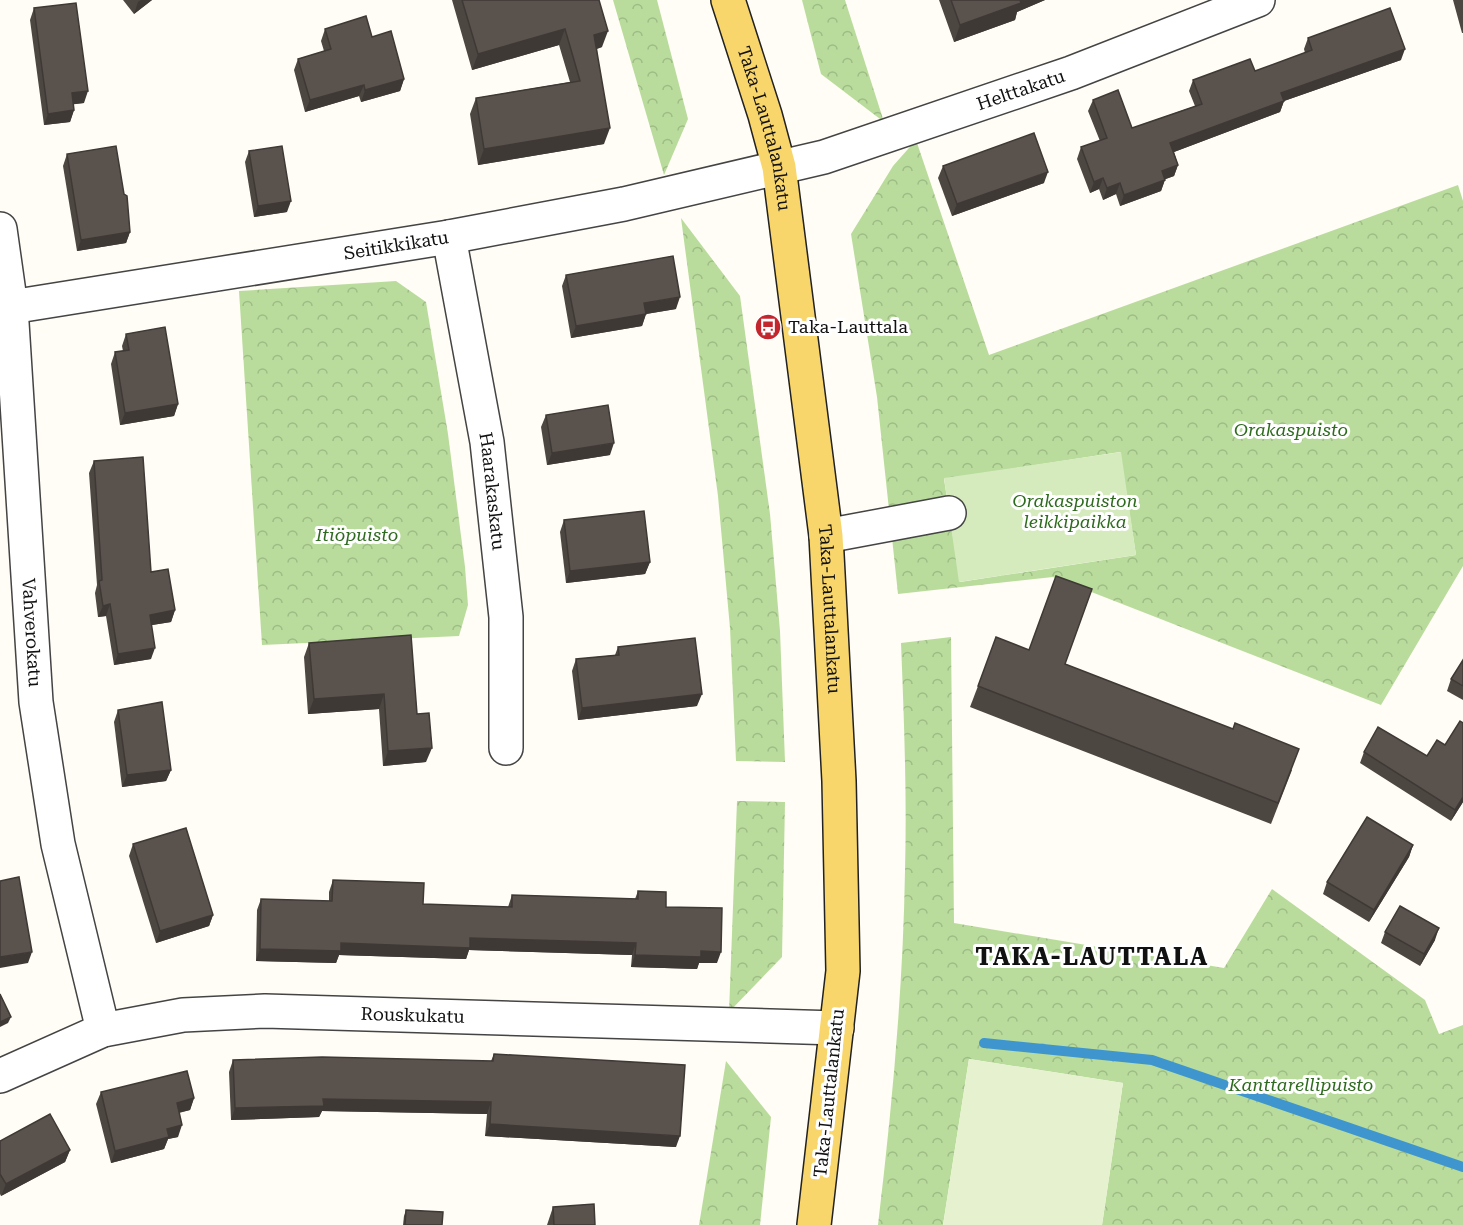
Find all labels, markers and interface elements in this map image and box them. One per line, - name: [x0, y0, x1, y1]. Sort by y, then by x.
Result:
- street label: Taka-Lauttalankatu: [734, 43, 795, 212]
- street label: Helttakatu: [974, 65, 1067, 114]
- street label: Seitikkikatu: [342, 226, 450, 264]
- bus stop icon: Taka-Lauttala: [753, 312, 783, 342]
- place label: Taka-Lauttala: [788, 316, 908, 337]
- park label: Orakaspuisto: [1234, 419, 1348, 440]
- street label: Haarakaskatu: [475, 430, 510, 551]
- park label: Orakaspuiston leikkipaikka: [1012, 490, 1138, 532]
- street label: Taka-Lauttalankatu: [815, 523, 845, 695]
- park label: Itiöpuisto: [315, 524, 398, 545]
- street label: Vahverokatu: [18, 577, 46, 688]
- district label: TAKA-LAUTTALA: [975, 943, 1209, 971]
- street label: Rouskukatu: [360, 1003, 465, 1027]
- street label: Taka-Lauttalankatu: [809, 1008, 848, 1178]
- park label: Kanttarellipuisto: [1228, 1074, 1373, 1095]

